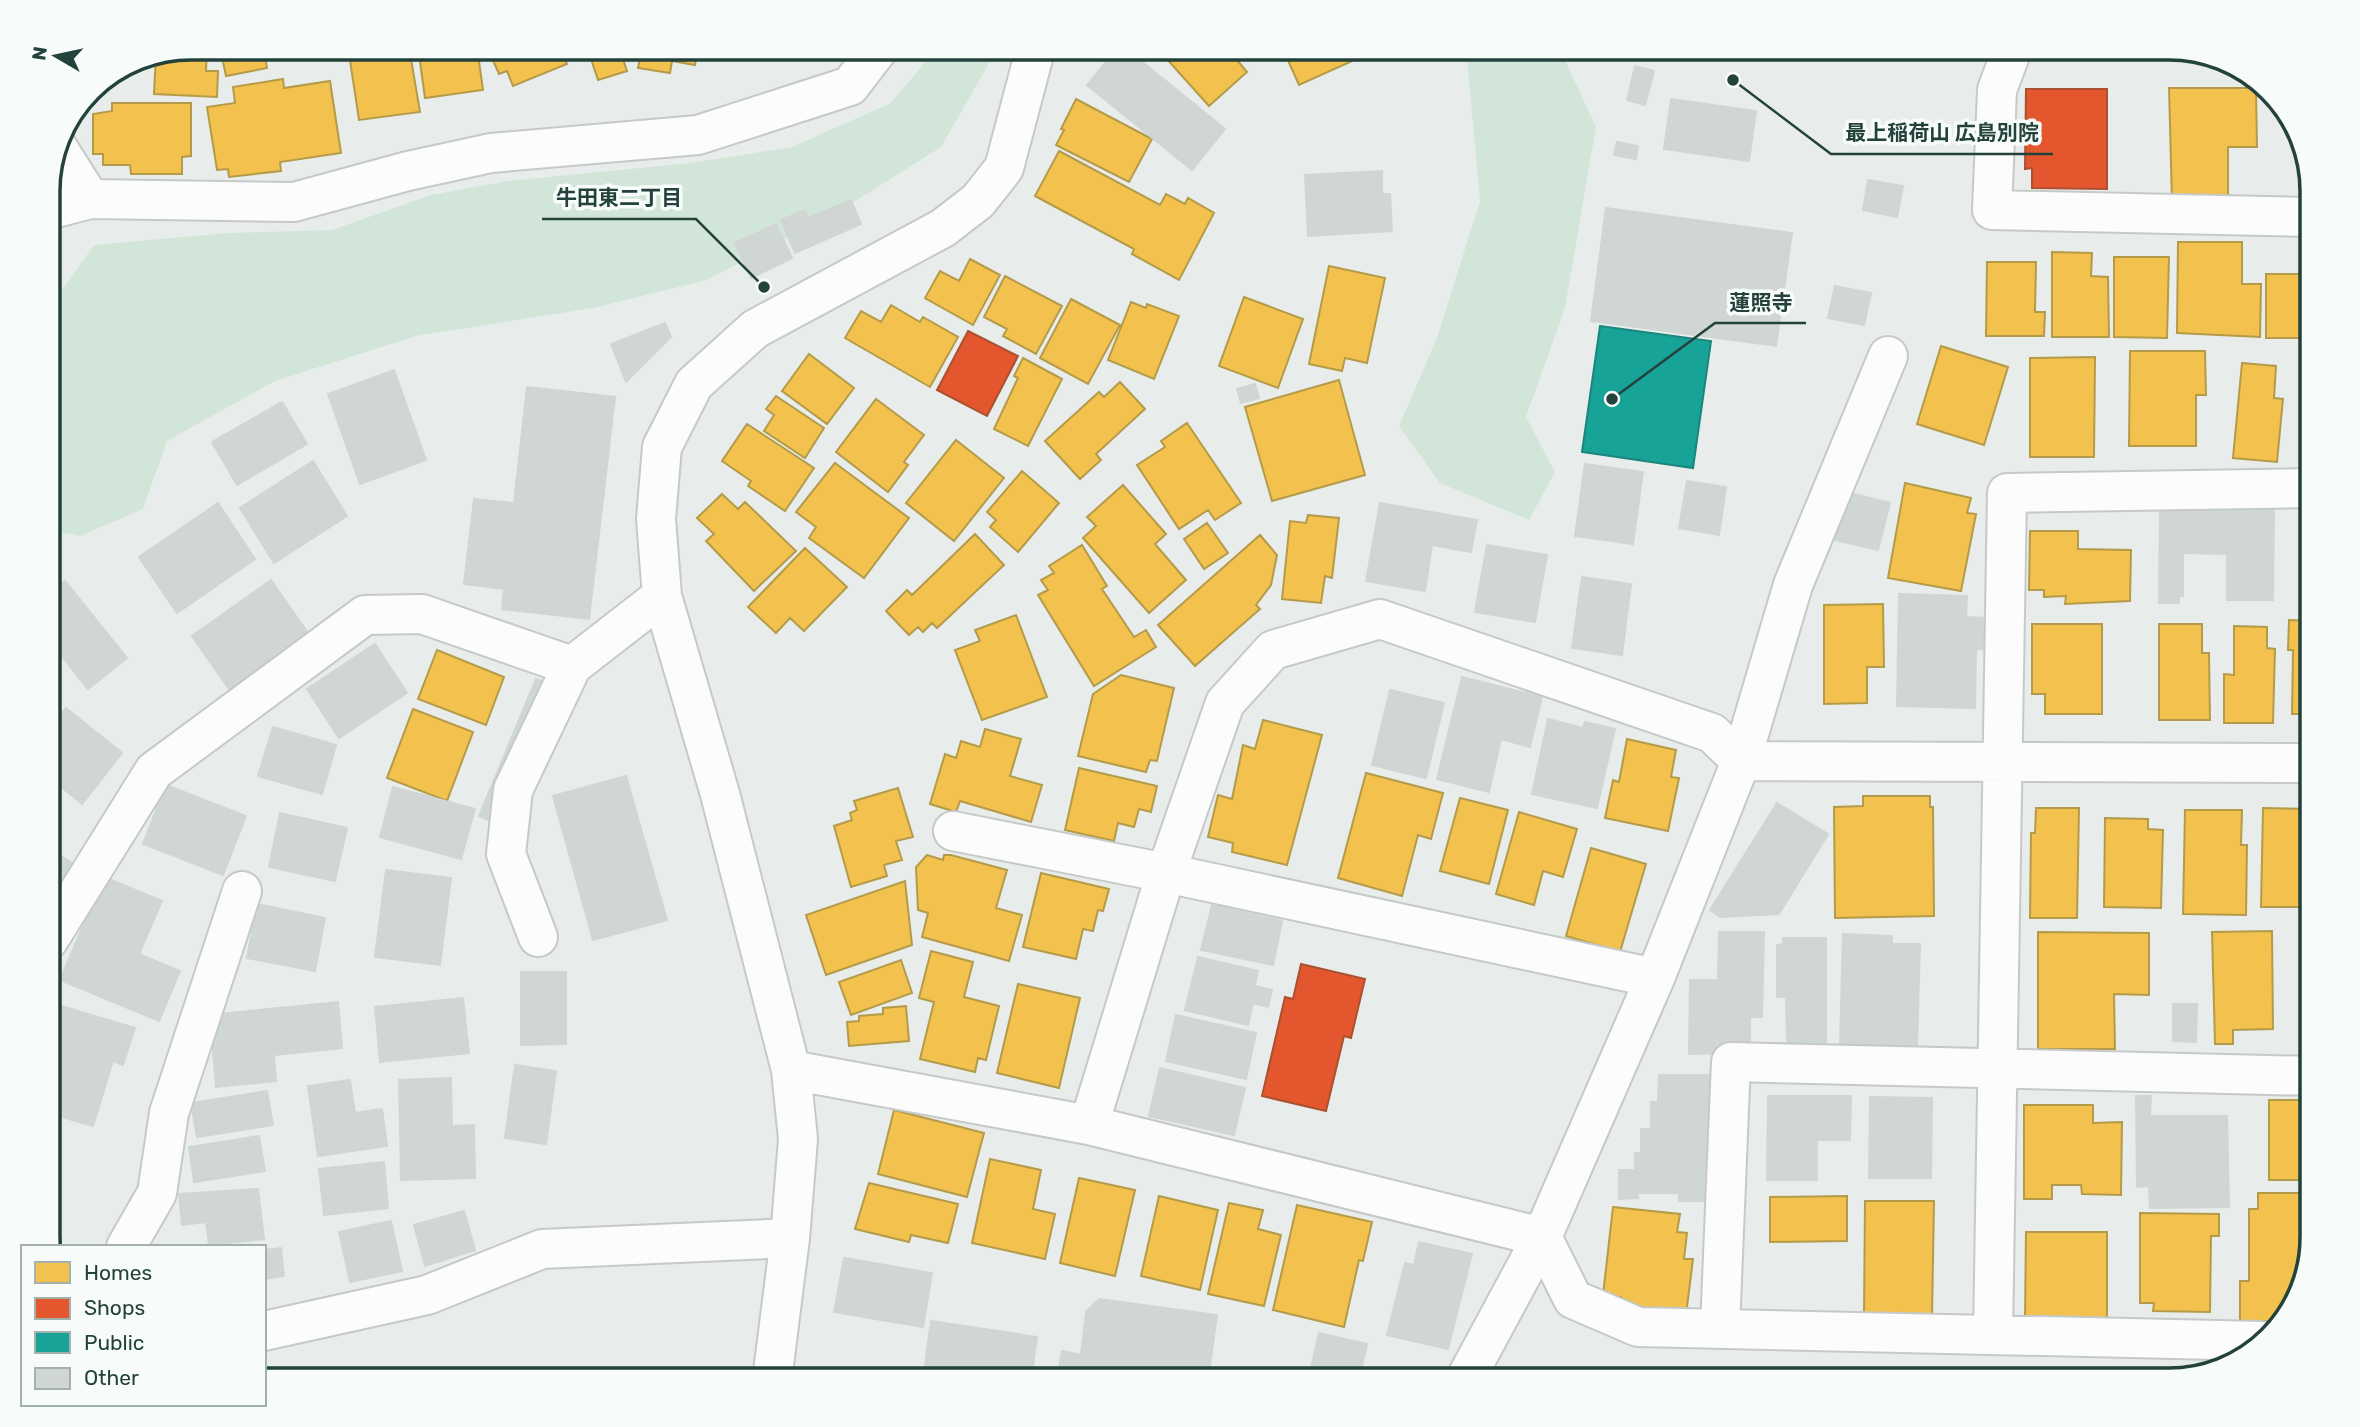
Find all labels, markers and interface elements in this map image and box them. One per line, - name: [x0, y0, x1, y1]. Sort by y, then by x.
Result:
- north arrow: [21, 21, 91, 91]
- text: N: [27, 45, 52, 62]
- callout: 最上稲荷山 広島別院: [1831, 112, 2053, 154]
- text: 最上稲荷山 広島別院: [1845, 120, 2039, 145]
- callout: 牛田東二丁目: [542, 177, 696, 219]
- text: 牛田東二丁目: [556, 185, 682, 210]
- callout: 蓮照寺: [1715, 281, 1806, 323]
- text: 蓮照寺: [1730, 290, 1793, 315]
- legend: [21, 1245, 266, 1406]
- text: Homes: [84, 1260, 152, 1285]
- text: Shops: [84, 1295, 145, 1320]
- text: Public: [84, 1330, 144, 1355]
- text: Other: [84, 1365, 139, 1390]

